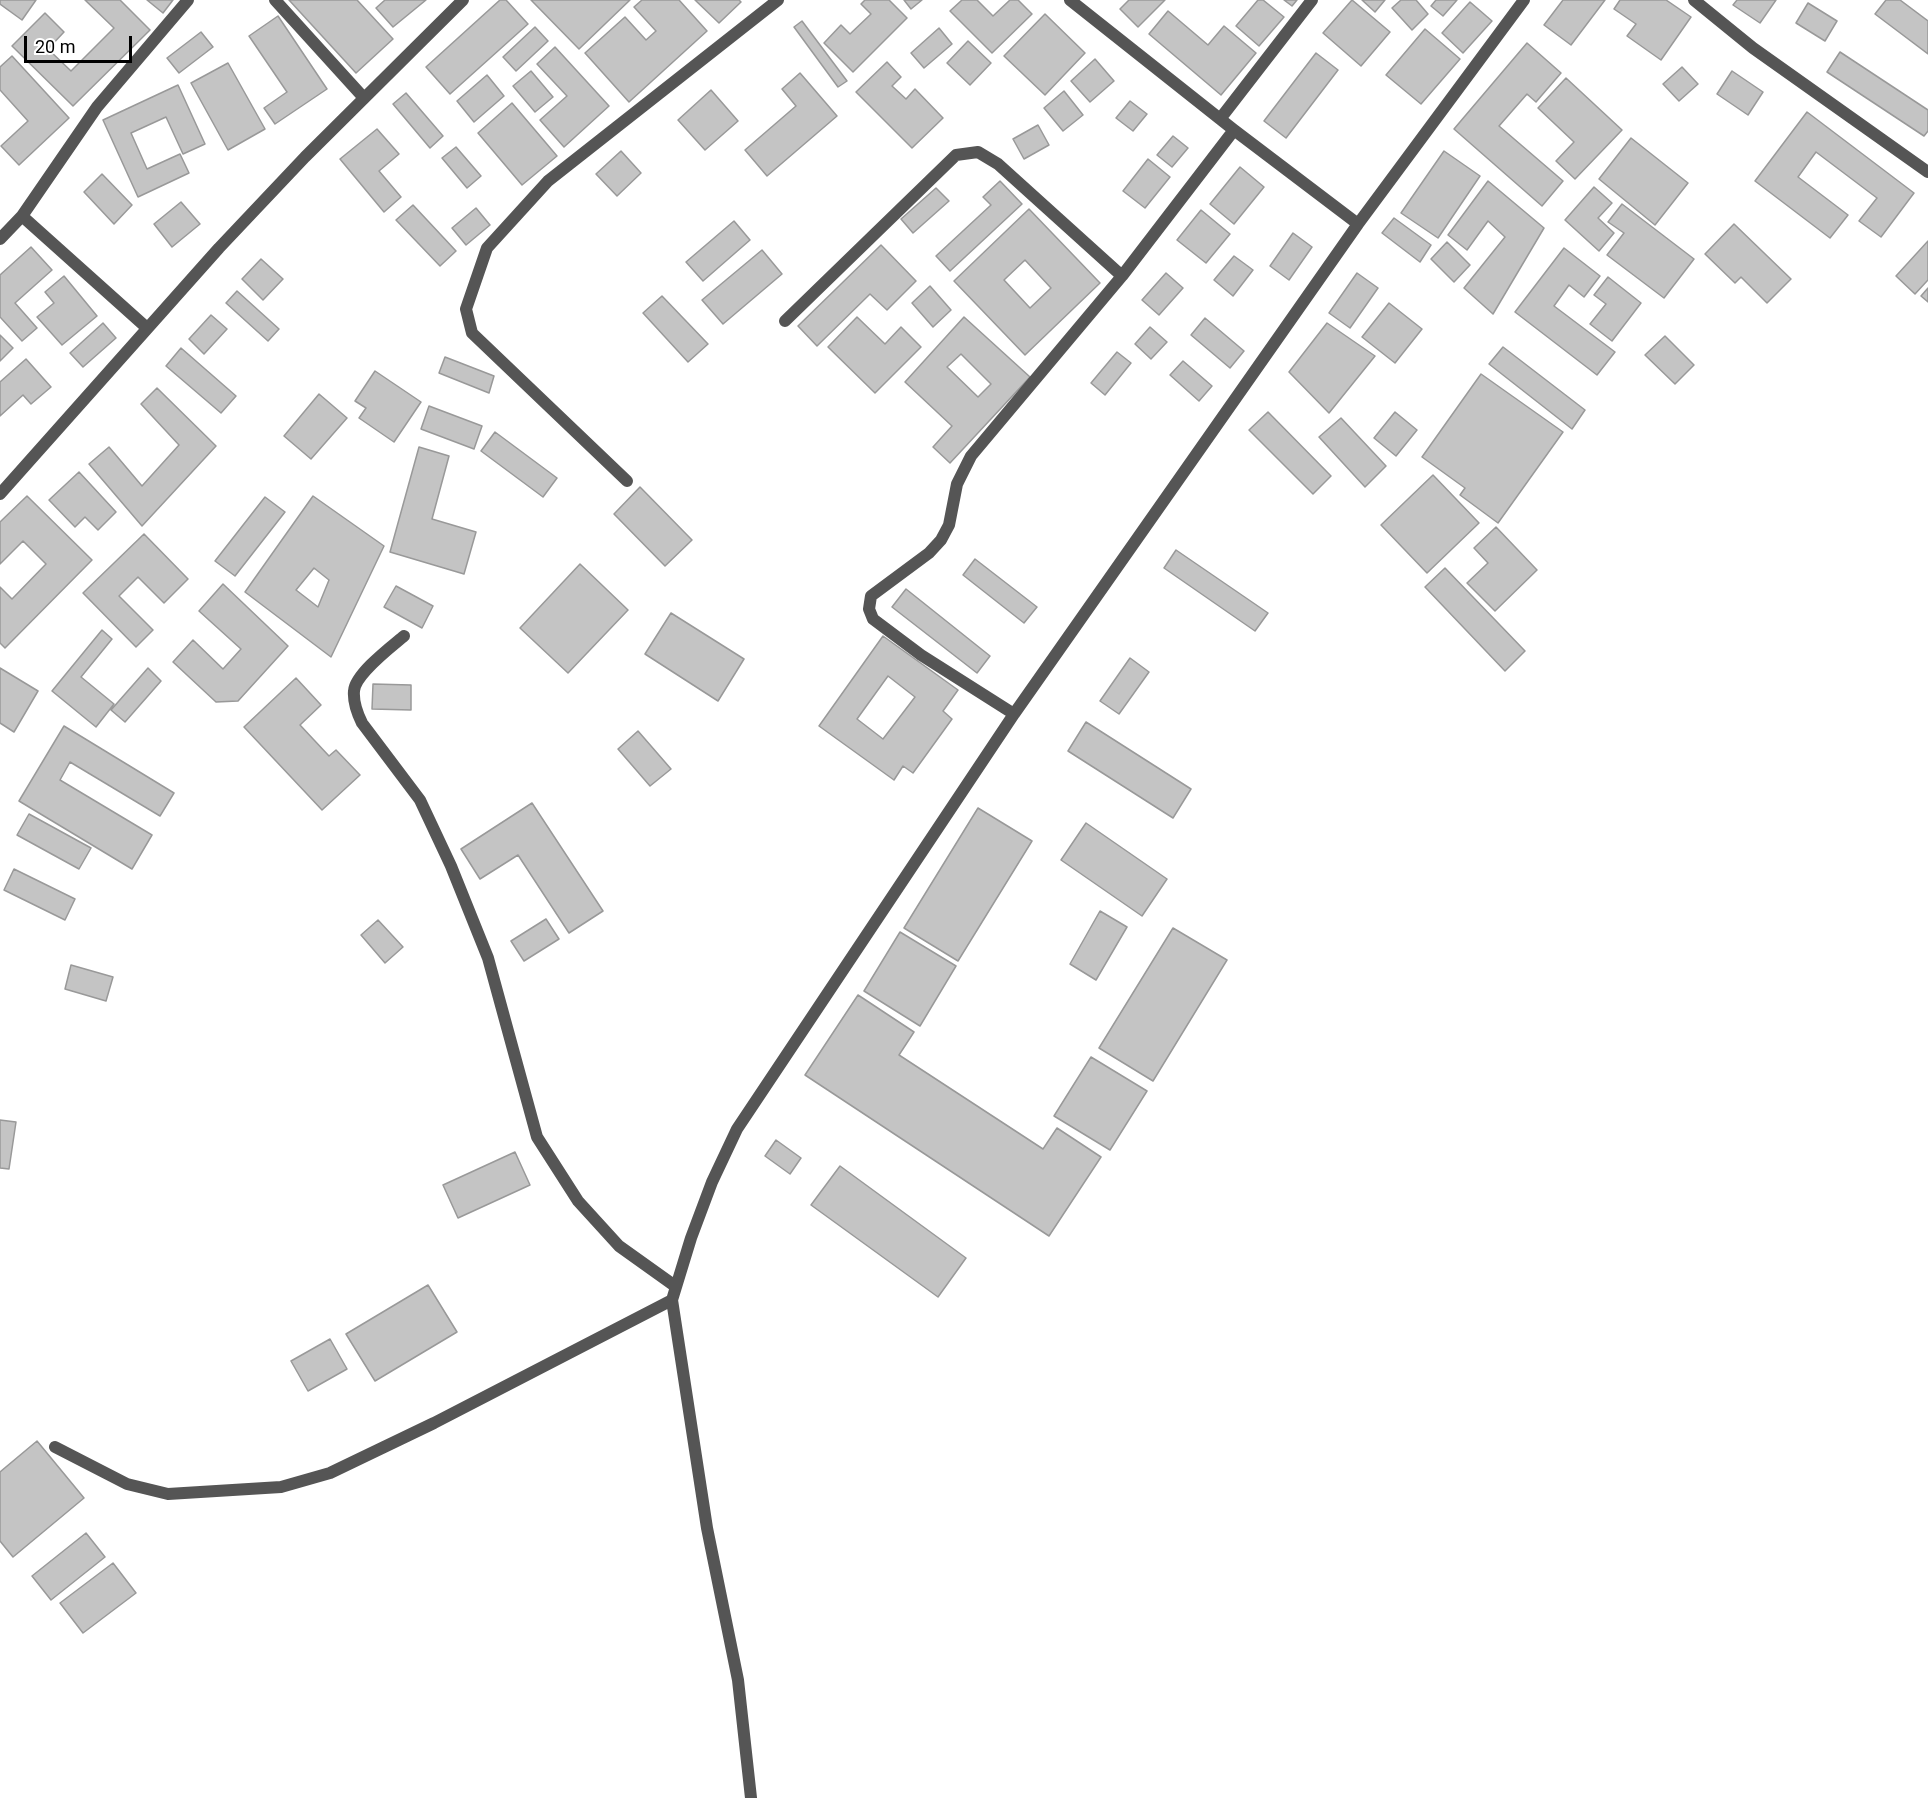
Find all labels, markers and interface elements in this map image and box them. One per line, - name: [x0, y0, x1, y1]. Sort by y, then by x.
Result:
- scale bar: [27, 24, 135, 62]
- text: 20 m: [35, 36, 75, 57]

